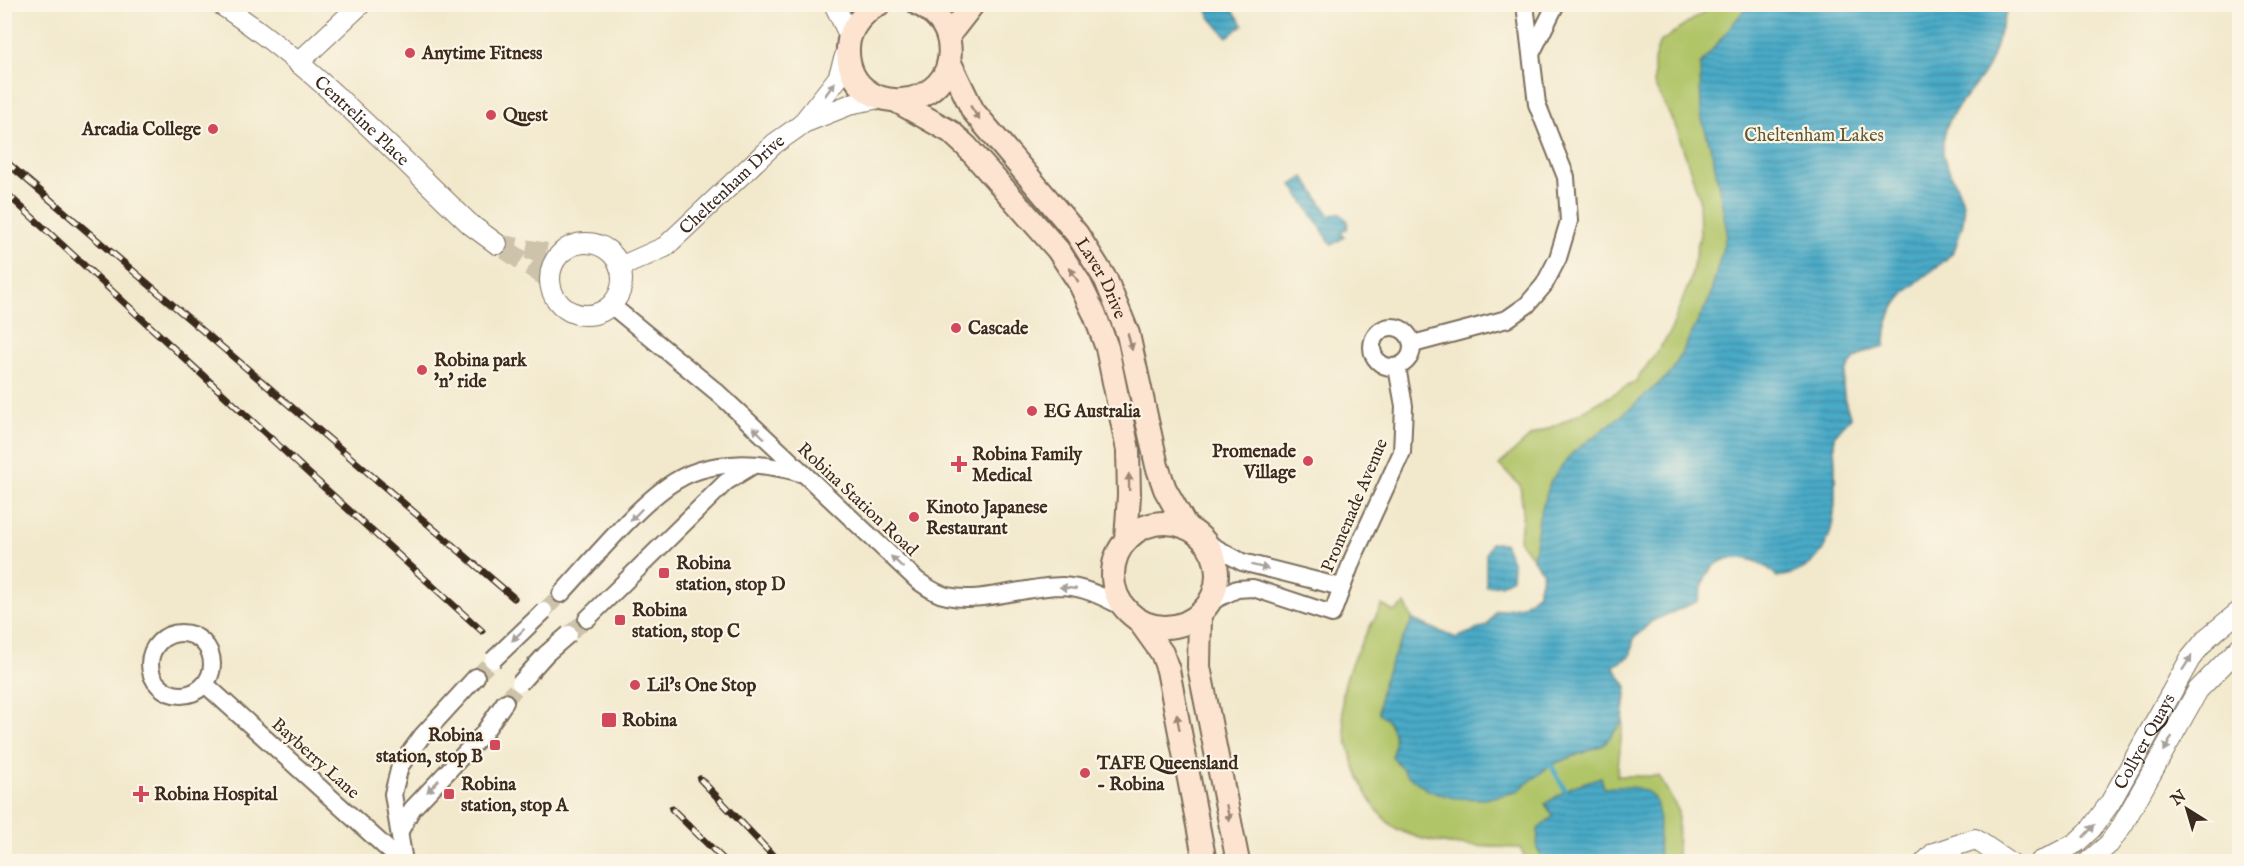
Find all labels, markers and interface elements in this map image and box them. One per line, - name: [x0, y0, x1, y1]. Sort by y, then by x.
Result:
- place label: Anytime Fitness: [421, 43, 543, 66]
- marker: Anytime Fitness: [403, 46, 417, 60]
- street label: Centreline Place: [309, 71, 414, 172]
- one-way arrow: [824, 81, 836, 97]
- place label: Quest: [503, 105, 549, 128]
- one-way arrow: [969, 105, 980, 121]
- marker: Quest: [484, 108, 498, 122]
- place label: Arcadia College: [81, 119, 202, 142]
- marker: Arcadia College: [206, 122, 220, 136]
- park label: Cheltenham Lakes: [1744, 125, 1884, 148]
- street label: Cheltenham Drive: [675, 130, 790, 240]
- street label: Laver Drive: [1069, 234, 1131, 323]
- one-way arrow: [1068, 267, 1079, 283]
- place label: Cascade: [968, 318, 1029, 341]
- marker: Cascade: [949, 321, 963, 335]
- one-way arrow: [1126, 333, 1135, 351]
- place label: Robina park 'n' ride: [434, 350, 528, 394]
- marker: Robina park 'n' ride: [415, 363, 429, 377]
- place label: EG Australia: [1044, 401, 1142, 424]
- marker: EG Australia: [1025, 404, 1039, 418]
- one-way arrow: [752, 426, 767, 440]
- street label: Promenade Avenue: [1317, 435, 1394, 576]
- street label: Robina Station Road: [792, 438, 922, 562]
- place label: Promenade Village: [1212, 441, 1297, 485]
- place label: Robina Family Medical: [972, 444, 1083, 488]
- marker: Promenade Village: [1301, 454, 1315, 468]
- marker: Robina Family Medical: [950, 455, 968, 473]
- one-way arrow: [1124, 472, 1134, 491]
- place label: Kinoto Japanese Restaurant: [926, 497, 1048, 541]
- one-way arrow: [630, 508, 644, 522]
- marker: Kinoto Japanese Restaurant: [907, 510, 921, 524]
- place label: Robina station, stop D: [676, 553, 786, 597]
- one-way arrow: [891, 555, 905, 569]
- one-way arrow: [1251, 562, 1269, 572]
- marker: Robina station, stop D: [657, 566, 671, 580]
- one-way arrow: [1059, 583, 1078, 593]
- place label: Robina station, stop C: [632, 600, 740, 644]
- marker: Robina station, stop C: [613, 613, 627, 627]
- one-way arrow: [512, 628, 526, 642]
- one-way arrow: [2181, 655, 2192, 671]
- place label: Lil's One Stop: [647, 675, 756, 698]
- marker: Lil's One Stop: [628, 678, 642, 692]
- street label: Collyer Quays: [2110, 690, 2182, 794]
- place label: Robina: [622, 710, 678, 733]
- marker: Robina: [600, 711, 618, 729]
- one-way arrow: [1173, 712, 1182, 731]
- street label: Bayberry Lane: [266, 714, 364, 805]
- place label: Robina station, stop B: [376, 725, 484, 769]
- one-way arrow: [2163, 735, 2173, 752]
- marker: Robina station, stop B: [488, 738, 502, 752]
- place label: TAFE Queensland - Robina: [1096, 753, 1238, 797]
- marker: TAFE Queensland - Robina: [1078, 766, 1092, 780]
- place label: Robina station, stop A: [461, 774, 569, 818]
- one-way arrow: [426, 779, 440, 793]
- north arrow: [2157, 779, 2217, 839]
- place label: Robina Hospital: [154, 784, 279, 807]
- marker: Robina Hospital: [132, 785, 150, 803]
- text: N: [2167, 786, 2191, 811]
- marker: Robina station, stop A: [442, 787, 456, 801]
- one-way arrow: [1224, 804, 1233, 823]
- one-way arrow: [2081, 824, 2095, 838]

